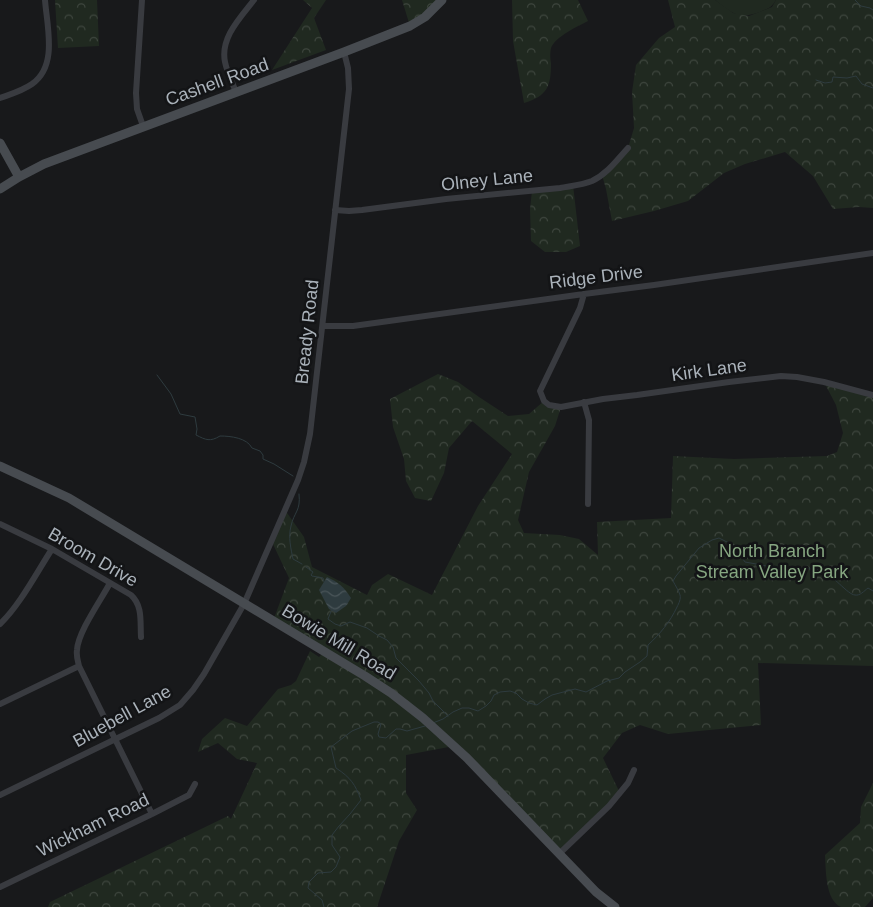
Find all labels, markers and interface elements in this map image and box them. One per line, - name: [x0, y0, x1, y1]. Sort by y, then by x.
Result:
- street label: Cashell Road: [163, 54, 271, 110]
- street label: Olney Lane: [440, 165, 534, 195]
- street label: Ridge Drive: [548, 261, 644, 293]
- street label: Bready Road: [292, 279, 322, 385]
- street label: Kirk Lane: [670, 355, 748, 385]
- street label: Broom Drive: [45, 523, 141, 591]
- park label: North Branch Stream Valley Park: [696, 541, 849, 582]
- street label: Bowie Mill Road: [279, 600, 399, 684]
- street label: Bluebell Lane: [69, 681, 175, 751]
- street label: Wickham Road: [34, 789, 152, 861]

